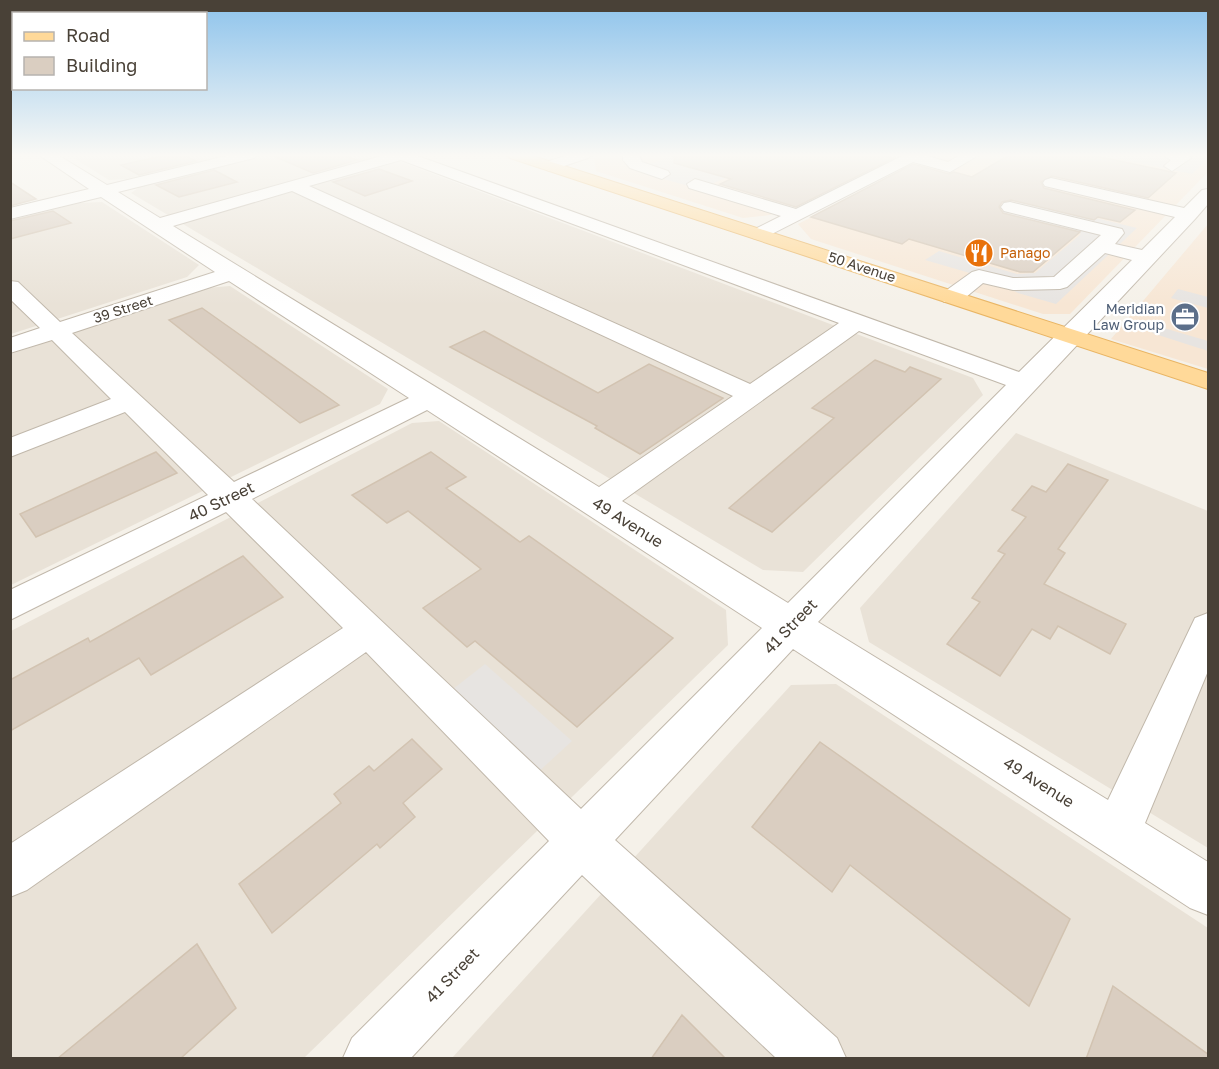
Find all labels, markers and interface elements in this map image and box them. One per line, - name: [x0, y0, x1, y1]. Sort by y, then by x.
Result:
- legend: [12, 12, 207, 90]
- text: Road: [66, 24, 110, 46]
- text: Building: [66, 54, 137, 76]
- restaurant icon: Panago: [963, 237, 995, 269]
- place label: Panago: [1000, 244, 1050, 261]
- street label: 50 Avenue: [826, 248, 898, 285]
- street label: 39 Street: [91, 291, 155, 326]
- place label: Meridian Law Group: [1093, 300, 1164, 333]
- office icon: Meridian Law Group: [1169, 301, 1201, 333]
- street label: 40 Street: [185, 476, 257, 526]
- street label: 49 Avenue: [589, 492, 667, 552]
- street label: 41 Street: [759, 594, 821, 658]
- street label: 49 Avenue: [1000, 752, 1078, 812]
- street label: 41 Street: [421, 943, 483, 1007]

